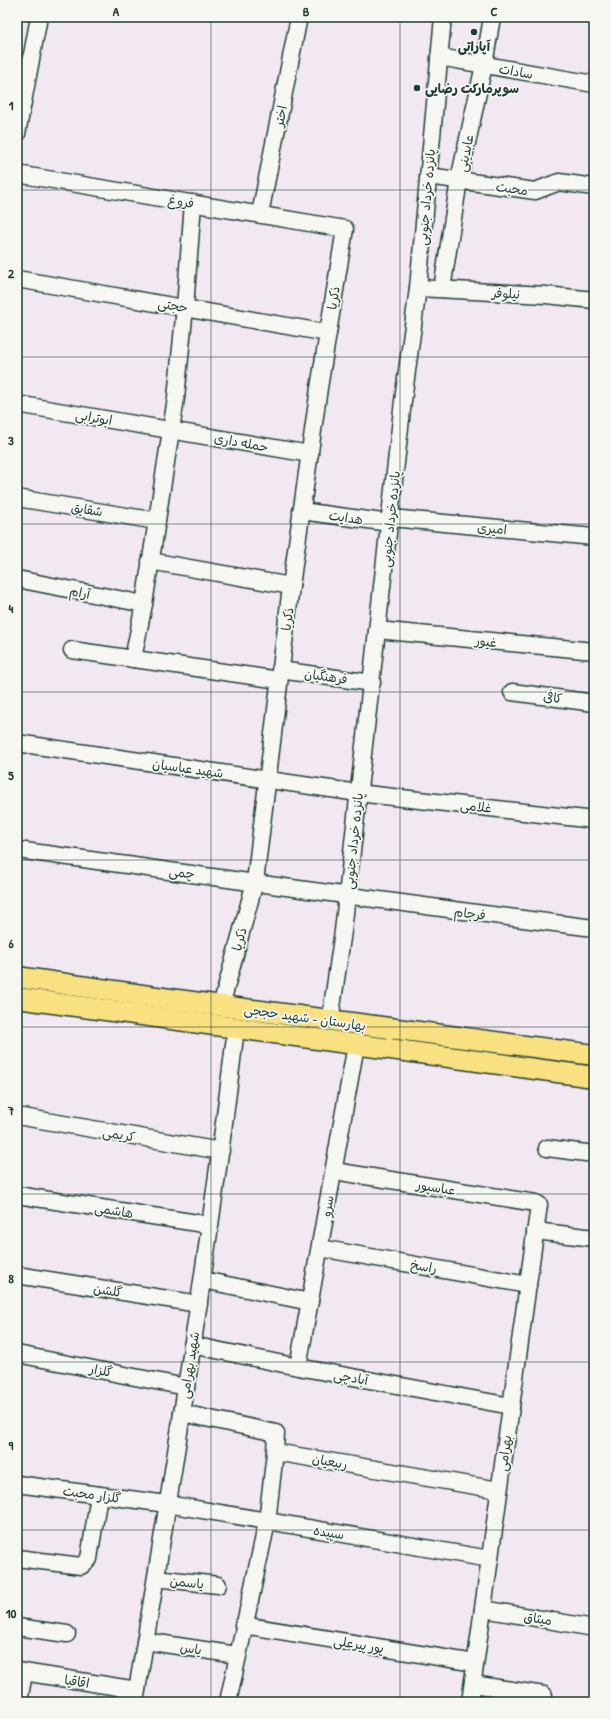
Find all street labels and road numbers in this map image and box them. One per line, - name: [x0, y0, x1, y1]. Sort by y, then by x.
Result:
- street label: سادات: [497, 59, 535, 83]
- street label: اختر: [269, 104, 291, 129]
- street label: عابدینی: [452, 133, 479, 174]
- street label: پانزده خرداد جنوبی: [413, 148, 440, 246]
- street label: محبت: [495, 177, 529, 199]
- street label: فروغ: [166, 190, 195, 213]
- street label: نیلوفر: [490, 283, 521, 303]
- street label: ذکریا: [322, 285, 344, 311]
- street label: حجتی: [156, 293, 190, 318]
- street label: ابوترابی: [74, 405, 114, 430]
- street label: حمله داری: [213, 428, 269, 456]
- street label: پانزده خرداد جنوبی: [376, 470, 405, 568]
- street label: شقایق: [70, 498, 104, 520]
- street label: هدایت: [328, 506, 364, 528]
- street label: امیری: [476, 518, 508, 538]
- street label: آرام: [68, 581, 93, 605]
- street label: ذکریا: [277, 606, 297, 632]
- street label: غیور: [473, 631, 498, 651]
- street label: فرهنگیان: [303, 664, 349, 688]
- street label: کافی: [542, 687, 564, 707]
- street label: شهید عباسیان: [151, 754, 225, 782]
- street label: پانزده خرداد جنوبی: [339, 792, 368, 890]
- street label: غلامی: [459, 795, 493, 818]
- street label: چمی: [168, 861, 196, 884]
- street label: فرجام: [453, 902, 487, 926]
- street label: ذکریا: [227, 925, 251, 953]
- street label: بهارستان - شهید حججی: [243, 1000, 367, 1035]
- street label: کریمی: [101, 1122, 137, 1147]
- street label: عباسپور: [414, 1175, 457, 1199]
- street label: سرو: [316, 1194, 339, 1219]
- street label: هاشمی: [93, 1198, 135, 1223]
- street label: راسخ: [409, 1255, 439, 1278]
- street label: گلشن: [92, 1279, 124, 1301]
- street label: شهید بهرامی: [175, 1330, 204, 1400]
- street label: گلزار: [87, 1359, 115, 1381]
- street label: آبادچی: [332, 1365, 370, 1390]
- street label: بهرامی: [493, 1434, 516, 1472]
- street label: ربیعیان: [311, 1449, 349, 1473]
- street label: گلزار محبت: [62, 1481, 123, 1507]
- street label: سپیده: [312, 1521, 346, 1543]
- street label: یاسمن: [169, 1571, 205, 1593]
- street label: میثاق: [523, 1607, 553, 1629]
- street label: پور پیرعلی: [332, 1631, 386, 1658]
- street label: یاس: [179, 1637, 203, 1659]
- street label: اقاقیا: [63, 1670, 91, 1692]

